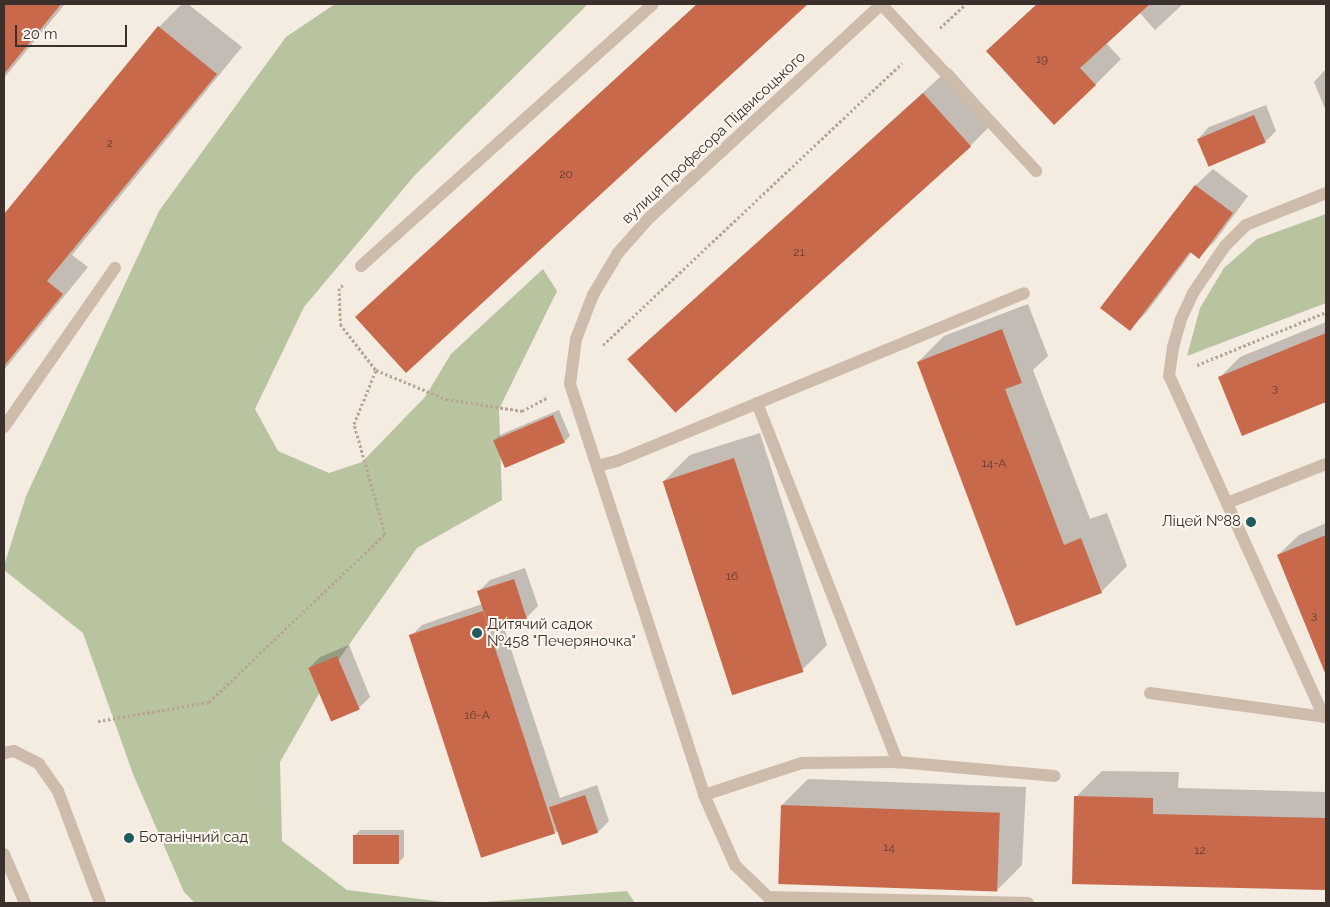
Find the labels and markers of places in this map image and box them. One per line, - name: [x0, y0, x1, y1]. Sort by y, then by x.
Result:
- place label: Ліцей №88: [1162, 513, 1241, 531]
- marker: Ліцей №88: [1245, 516, 1257, 528]
- place label: Дитячий садок №458 "Печеряночка": [487, 615, 636, 650]
- marker: Дитячий садок №458 "Печеряночка": [471, 627, 483, 639]
- place label: Ботанічний сад: [139, 829, 248, 847]
- marker: Ботанічний сад: [123, 832, 135, 844]

